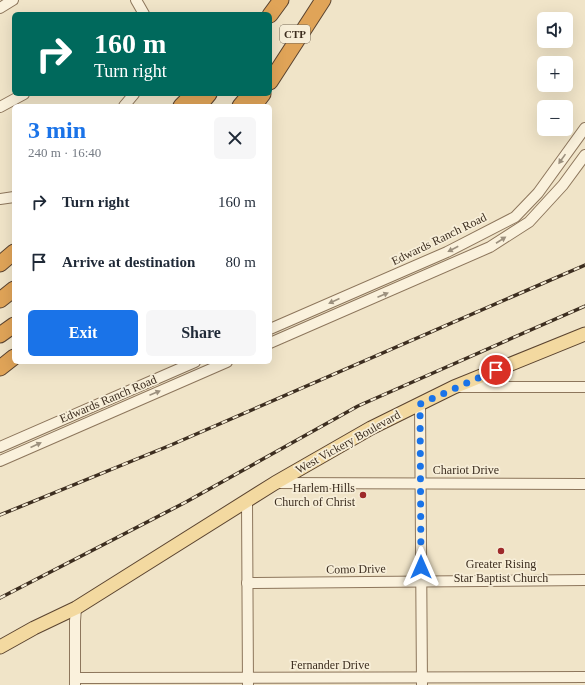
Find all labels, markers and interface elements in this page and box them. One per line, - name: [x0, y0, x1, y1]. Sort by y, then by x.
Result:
- map controls: [537, 12, 573, 136]
- button: sound: [537, 12, 573, 48]
- road number: CTP: [280, 25, 310, 43]
- icon: right: [28, 28, 80, 80]
- text: 160 m: [94, 28, 166, 59]
- button: +: [537, 56, 573, 92]
- text: Turn right: [94, 61, 167, 81]
- button: −: [537, 100, 573, 136]
- text: 3 min: [28, 117, 86, 143]
- button: close: [214, 117, 256, 159]
- text: 240 m · 16:40: [28, 145, 101, 160]
- one-way arrow: [558, 154, 566, 164]
- icon: right: [28, 191, 50, 213]
- text: Turn right: [62, 194, 129, 210]
- text: 160 m: [218, 194, 256, 210]
- street label: Edwards Ranch Road: [389, 210, 489, 268]
- one-way arrow: [495, 237, 507, 244]
- one-way arrow: [447, 246, 459, 252]
- icon: arrive: [28, 251, 50, 273]
- text: Arrive at destination: [62, 254, 195, 270]
- text: 80 m: [226, 254, 256, 270]
- one-way arrow: [377, 291, 389, 297]
- one-way arrow: [328, 298, 340, 304]
- button: Exit: [28, 310, 138, 356]
- button: Share: [146, 310, 256, 356]
- pin: [479, 353, 513, 387]
- icon: arrive: [485, 359, 507, 381]
- street label: Edwards Ranch Road: [57, 372, 159, 426]
- one-way arrow: [149, 390, 160, 396]
- street label: West Vickery Boulevard: [293, 407, 403, 477]
- one-way arrow: [30, 442, 42, 448]
- street label: Chariot Drive: [433, 463, 499, 477]
- place label: Harlem Hills Church of Christ: [274, 481, 356, 509]
- marker: Harlem Hills Church of Christ: [358, 490, 368, 500]
- position arrow: [400, 546, 442, 588]
- marker: Greater Rising Star Baptist Church: [496, 546, 506, 556]
- place label: Greater Rising Star Baptist Church: [454, 557, 548, 585]
- street label: Como Drive: [326, 561, 386, 577]
- street label: Fernander Drive: [291, 658, 369, 672]

